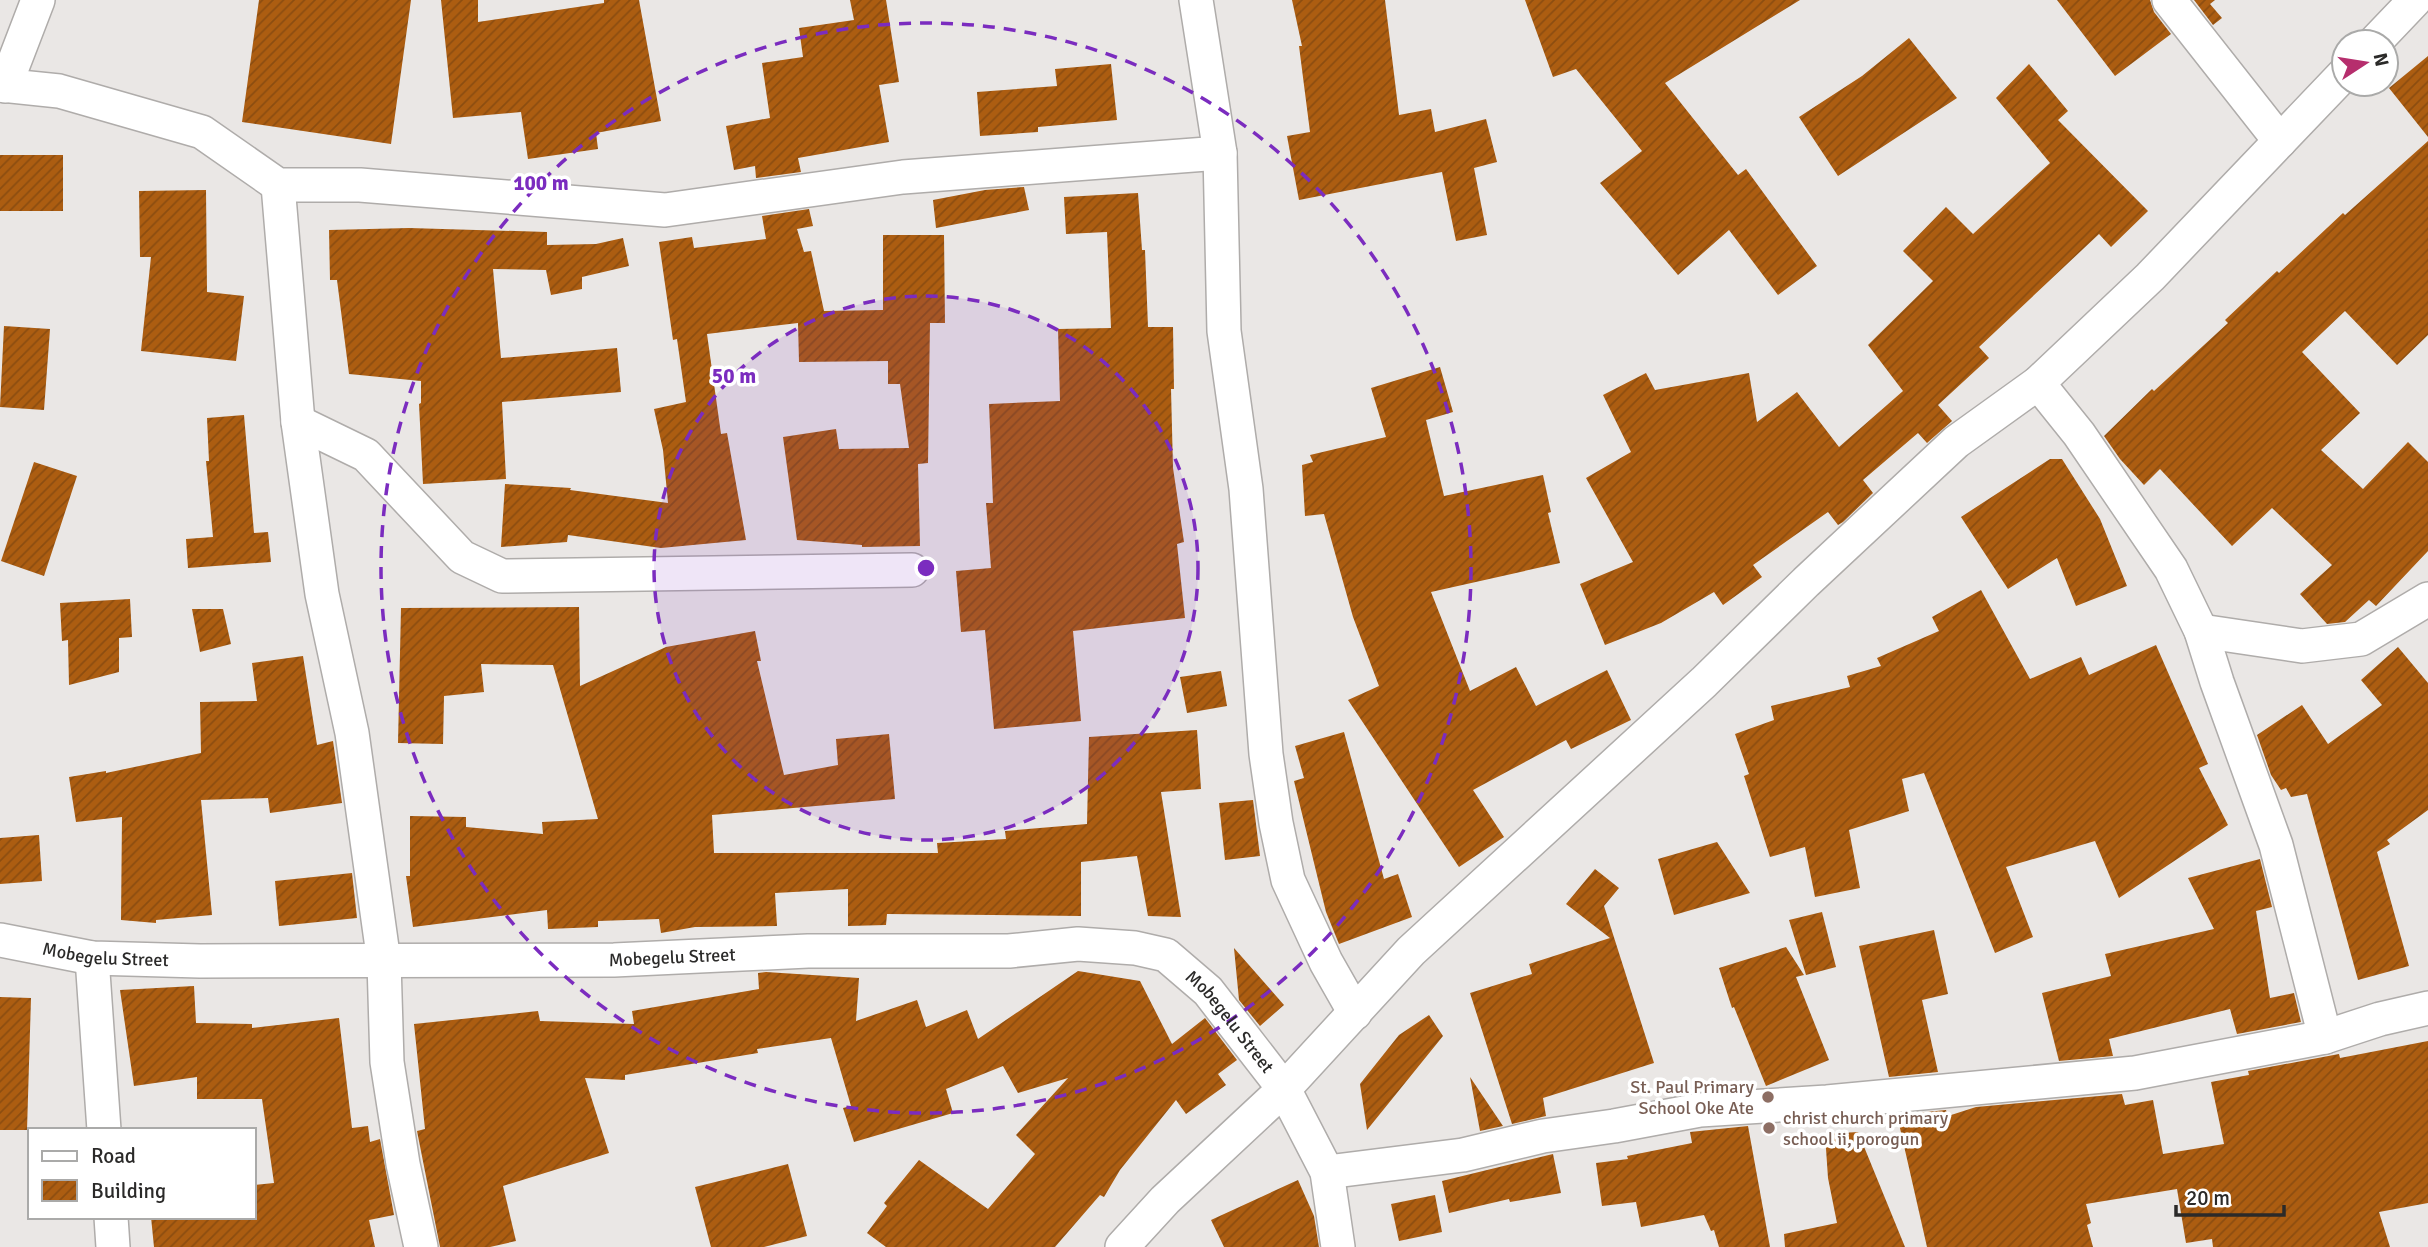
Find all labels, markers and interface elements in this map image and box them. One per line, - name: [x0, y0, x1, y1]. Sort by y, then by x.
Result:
- north arrow: [2330, 28, 2400, 98]
- text: N: [2368, 51, 2394, 69]
- text: 100 m: [513, 170, 569, 196]
- text: 50 m: [712, 363, 756, 389]
- centre of rings: [914, 556, 938, 580]
- street label: Mobegelu Street: [41, 938, 169, 971]
- street label: Mobegelu Street: [608, 943, 736, 971]
- street label: Mobegelu Street: [1181, 966, 1278, 1077]
- place label: St. Paul Primary School Oke Ate: [1630, 1076, 1755, 1119]
- marker: St. Paul Primary School Oke Ate: [1760, 1089, 1776, 1105]
- place label: christ church primary school ii, porogun: [1783, 1107, 1949, 1150]
- marker: christ church primary school ii, porogun: [1761, 1120, 1777, 1136]
- legend: [28, 1128, 256, 1219]
- text: Road: [91, 1143, 136, 1169]
- scale bar: [2176, 1174, 2284, 1218]
- text: Building: [91, 1178, 166, 1204]
- text: 20 m: [2186, 1185, 2230, 1211]

